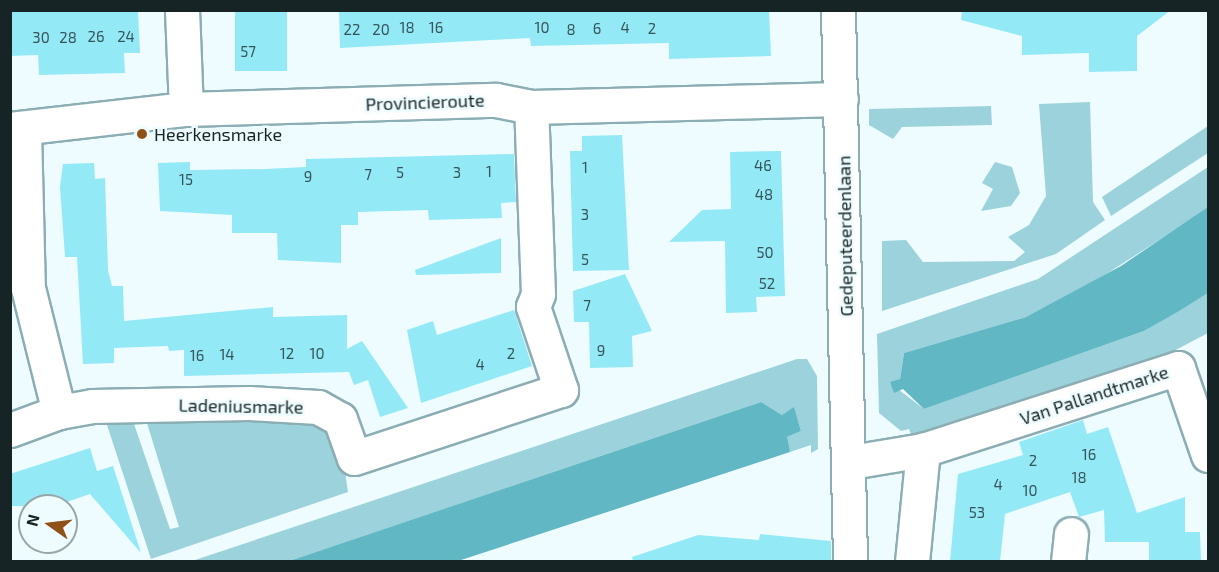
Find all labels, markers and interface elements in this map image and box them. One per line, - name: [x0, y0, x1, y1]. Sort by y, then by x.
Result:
- house number: 18: [399, 19, 415, 37]
- house number: 16: [429, 19, 443, 37]
- house number: 10: [534, 19, 550, 37]
- house number: 4: [620, 19, 630, 37]
- house number: 6: [593, 20, 601, 38]
- house number: 2: [648, 20, 656, 38]
- house number: 22: [344, 21, 360, 39]
- house number: 20: [372, 21, 390, 39]
- house number: 8: [566, 21, 576, 39]
- house number: 26: [87, 28, 105, 46]
- house number: 24: [117, 28, 135, 46]
- house number: 30: [32, 29, 50, 47]
- house number: 28: [59, 29, 77, 47]
- house number: 57: [240, 43, 256, 61]
- street label: Provincieroute: [365, 89, 485, 115]
- place label: Heerkensmarke: [154, 123, 282, 145]
- marker: Heerkensmarke: [135, 127, 149, 141]
- street label: Gedeputeerdenlaan: [833, 155, 857, 317]
- house number: 46: [754, 157, 772, 175]
- house number: 1: [582, 159, 588, 177]
- house number: 1: [486, 163, 492, 181]
- house number: 5: [396, 164, 404, 182]
- house number: 3: [453, 164, 461, 182]
- house number: 7: [364, 166, 372, 184]
- house number: 9: [304, 168, 312, 186]
- house number: 15: [179, 171, 193, 189]
- house number: 48: [755, 186, 773, 204]
- house number: 3: [581, 206, 589, 224]
- house number: 50: [756, 244, 774, 262]
- house number: 5: [581, 251, 589, 269]
- house number: 52: [759, 275, 775, 293]
- house number: 7: [583, 297, 591, 315]
- house number: 9: [597, 342, 605, 360]
- house number: 12: [280, 345, 294, 363]
- house number: 10: [309, 345, 325, 363]
- house number: 2: [507, 345, 515, 363]
- house number: 14: [219, 346, 235, 364]
- house number: 16: [190, 347, 204, 365]
- house number: 4: [475, 356, 485, 374]
- street label: Van Pallandtmarke: [1017, 361, 1171, 429]
- street label: Ladeniusmarke: [178, 394, 304, 418]
- house number: 16: [1082, 446, 1096, 464]
- house number: 2: [1029, 452, 1037, 470]
- house number: 18: [1071, 469, 1087, 487]
- house number: 4: [993, 476, 1003, 494]
- house number: 10: [1022, 482, 1038, 500]
- north arrow: [18, 494, 78, 554]
- house number: 53: [969, 504, 985, 522]
- text: N: [21, 512, 43, 528]

